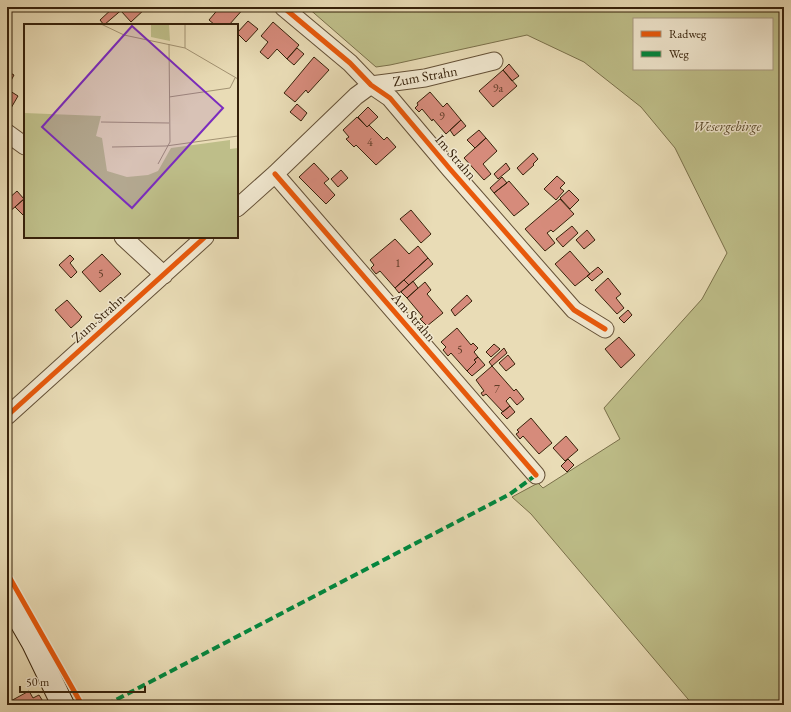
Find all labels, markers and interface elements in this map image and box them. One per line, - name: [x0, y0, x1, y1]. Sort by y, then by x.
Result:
- legend: [633, 18, 773, 70]
- inset map: [24, 24, 238, 238]
- text: Radweg: [669, 26, 707, 42]
- text: Weg: [669, 46, 689, 62]
- street label: Zum Strahn: [391, 61, 459, 91]
- house number: 9a: [493, 80, 503, 96]
- house number: 9: [439, 108, 445, 124]
- park label: Wesergebirge: [693, 117, 761, 135]
- street label: Im Strahn: [431, 131, 481, 184]
- house number: 4: [367, 134, 373, 150]
- house number: 1: [395, 255, 401, 271]
- house number: 5: [98, 265, 104, 281]
- street label: Am Strahn: [387, 288, 441, 346]
- street label: Zum Strahn: [68, 289, 129, 347]
- house number: 5: [457, 341, 463, 357]
- house number: 7: [494, 381, 500, 397]
- scale bar: [20, 668, 145, 694]
- text: 50 m: [26, 674, 50, 690]

